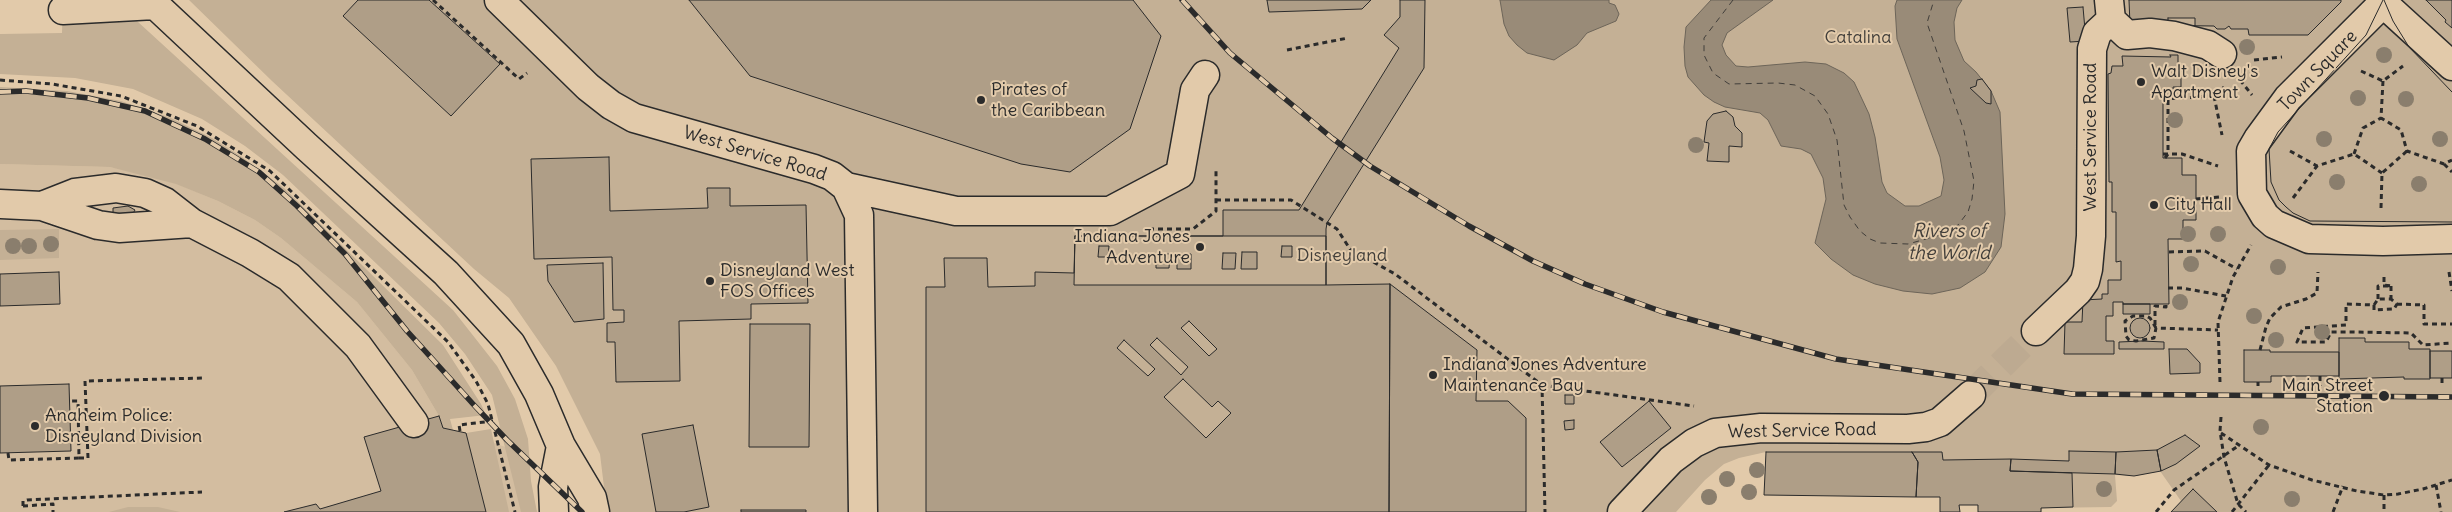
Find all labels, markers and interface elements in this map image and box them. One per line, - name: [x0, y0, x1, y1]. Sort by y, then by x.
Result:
- street label: Town Square: [2274, 26, 2362, 116]
- park label: Catalina: [1824, 27, 1892, 49]
- place label: Walt Disney's Apartment: [2151, 61, 2258, 104]
- street label: West Service Road: [2080, 63, 2102, 211]
- marker: Walt Disney's Apartment: [2135, 76, 2147, 88]
- place label: Pirates of the Caribbean: [991, 79, 1105, 122]
- marker: Pirates of the Caribbean: [975, 94, 987, 106]
- street label: West Service Road: [681, 122, 829, 186]
- place label: City Hall: [2164, 194, 2232, 216]
- marker: City Hall: [2148, 199, 2160, 211]
- water label: Rivers of the World: [1908, 221, 1990, 265]
- place label: Indiana Jones Adventure: [1074, 226, 1190, 268]
- marker: Indiana Jones Adventure: [1194, 241, 1206, 253]
- park label: Disneyland: [1297, 245, 1387, 267]
- place label: Disneyland West FOS Offices: [720, 260, 855, 302]
- marker: Disneyland West FOS Offices: [704, 275, 716, 287]
- place label: Indiana Jones Adventure Maintenance Bay: [1443, 354, 1647, 396]
- marker: Indiana Jones Adventure Maintenance Bay: [1427, 369, 1439, 381]
- place label: Main Street Station: [2281, 375, 2373, 418]
- marker: Main Street Station: [2377, 389, 2391, 403]
- place label: Anaheim Police: Disneyland Division: [45, 405, 202, 448]
- street label: West Service Road: [1727, 419, 1877, 443]
- marker: Anaheim Police: Disneyland Division: [29, 420, 41, 432]

